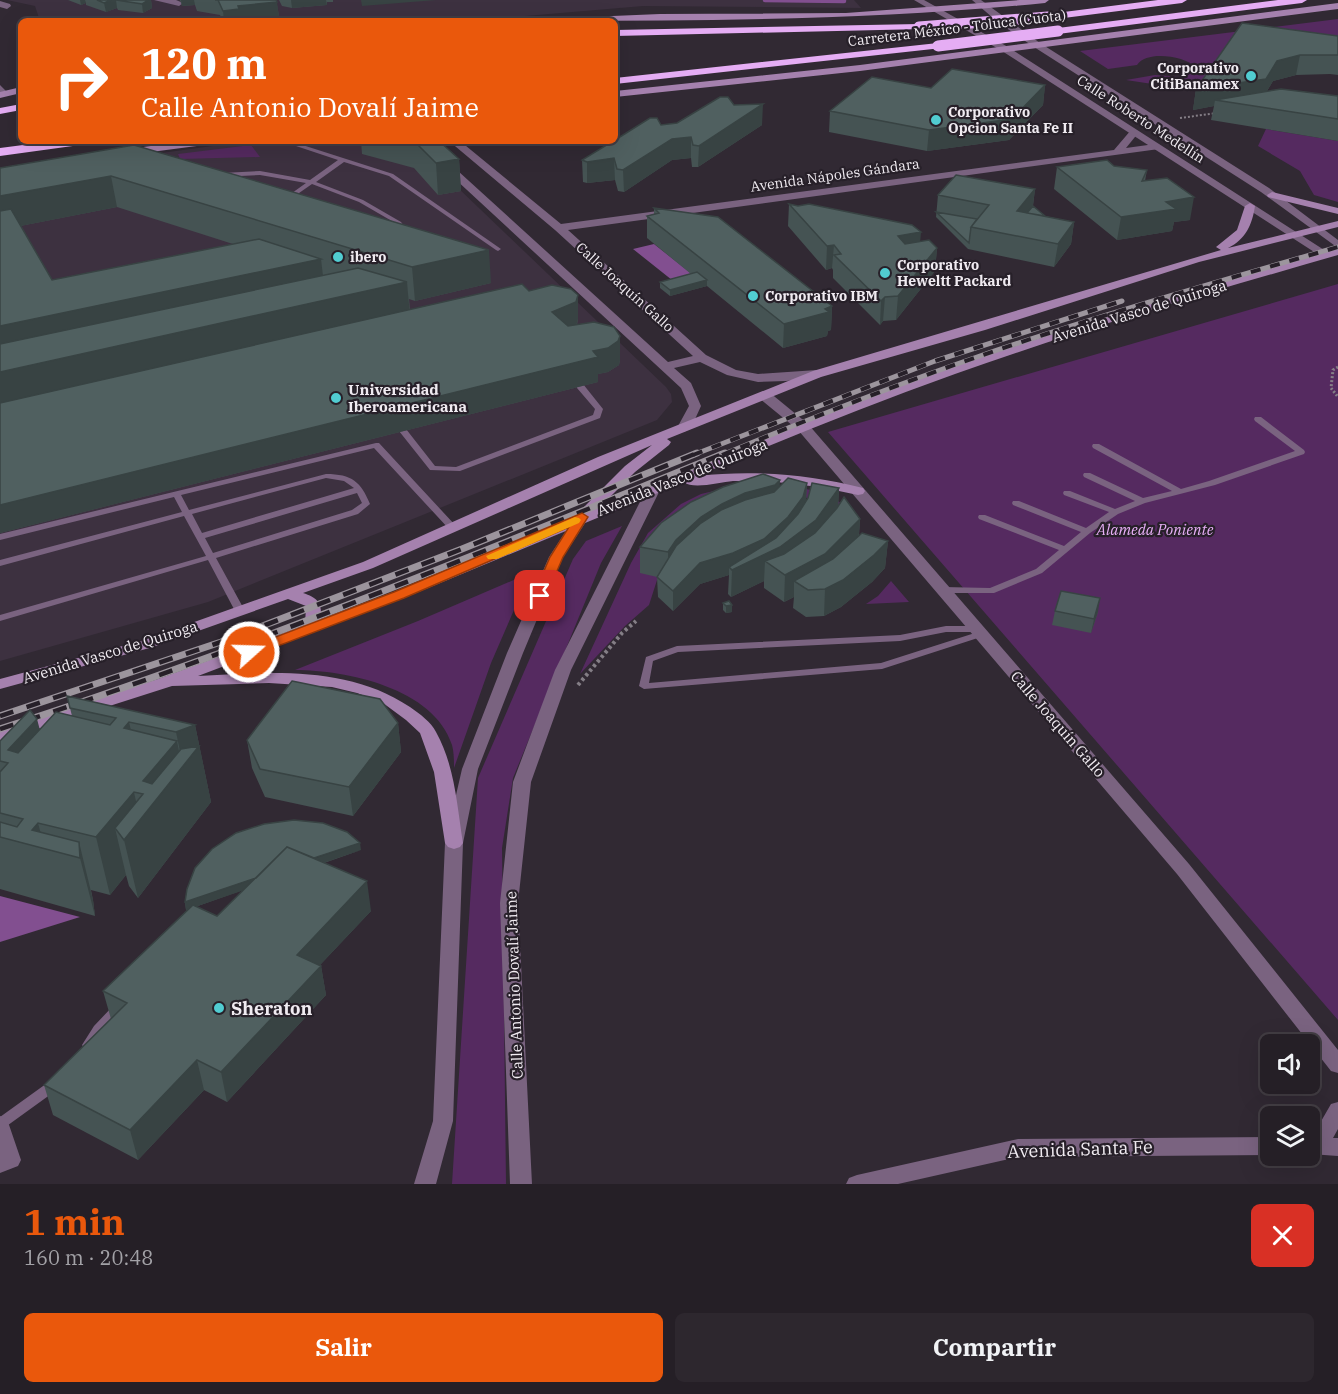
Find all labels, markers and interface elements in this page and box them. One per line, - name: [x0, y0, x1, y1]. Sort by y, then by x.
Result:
- street label: Carretera México - Toluca (Cuota): [847, 6, 1067, 50]
- text: 120 m: [141, 36, 267, 91]
- icon: right: [42, 42, 120, 120]
- place label: Corporativo CitiBanamex: [1150, 59, 1240, 93]
- marker: Corporativo CitiBanamex: [1244, 69, 1258, 83]
- street label: Calle Roberto Medellín: [1074, 71, 1208, 167]
- text: Calle Antonio Dovalí Jaime: [141, 89, 479, 124]
- place label: Corporativo Opcion Santa Fe II: [948, 103, 1073, 137]
- marker: Corporativo Opcion Santa Fe II: [929, 113, 943, 127]
- street label: Avenida Nápoles Gándara: [749, 154, 921, 196]
- street label: Calle Joaquín Gallo: [572, 238, 678, 336]
- place label: ibero: [350, 248, 387, 266]
- marker: ibero: [331, 250, 345, 264]
- place label: Corporativo Heweltt Packard: [897, 256, 1011, 290]
- marker: Corporativo Heweltt Packard: [878, 266, 892, 280]
- street label: Avenida Vasco de Quiroga: [1049, 275, 1229, 347]
- place label: Corporativo IBM: [765, 287, 878, 305]
- marker: Corporativo IBM: [746, 289, 760, 303]
- place label: Universidad Iberoamericana: [348, 380, 468, 416]
- marker: Universidad Iberoamericana: [329, 391, 343, 405]
- street label: Avenida Vasco de Quiroga: [594, 434, 770, 520]
- park label: Alameda Poniente: [1096, 520, 1214, 539]
- pin: [514, 570, 565, 621]
- icon: arrive: [523, 579, 556, 612]
- street label: Avenida Vasco de Quiroga: [20, 616, 200, 688]
- position arrow: [217, 620, 281, 684]
- street label: Calle Joaquín Gallo: [1007, 667, 1109, 781]
- street label: Calle Antonio Dovalí Jaime: [501, 891, 527, 1079]
- place label: Sheraton: [231, 997, 313, 1020]
- marker: Sheraton: [212, 1001, 226, 1015]
- map controls: [1260, 1034, 1320, 1166]
- button: sound: [1260, 1034, 1320, 1094]
- button: layers: [1260, 1106, 1320, 1166]
- street label: Avenida Santa Fe: [1007, 1135, 1153, 1163]
- text: 1 min: [24, 1198, 125, 1245]
- button: close: [1251, 1204, 1314, 1267]
- text: 160 m · 20:48: [24, 1244, 153, 1271]
- button: Salir: [24, 1313, 663, 1382]
- button: Compartir: [675, 1313, 1314, 1382]

